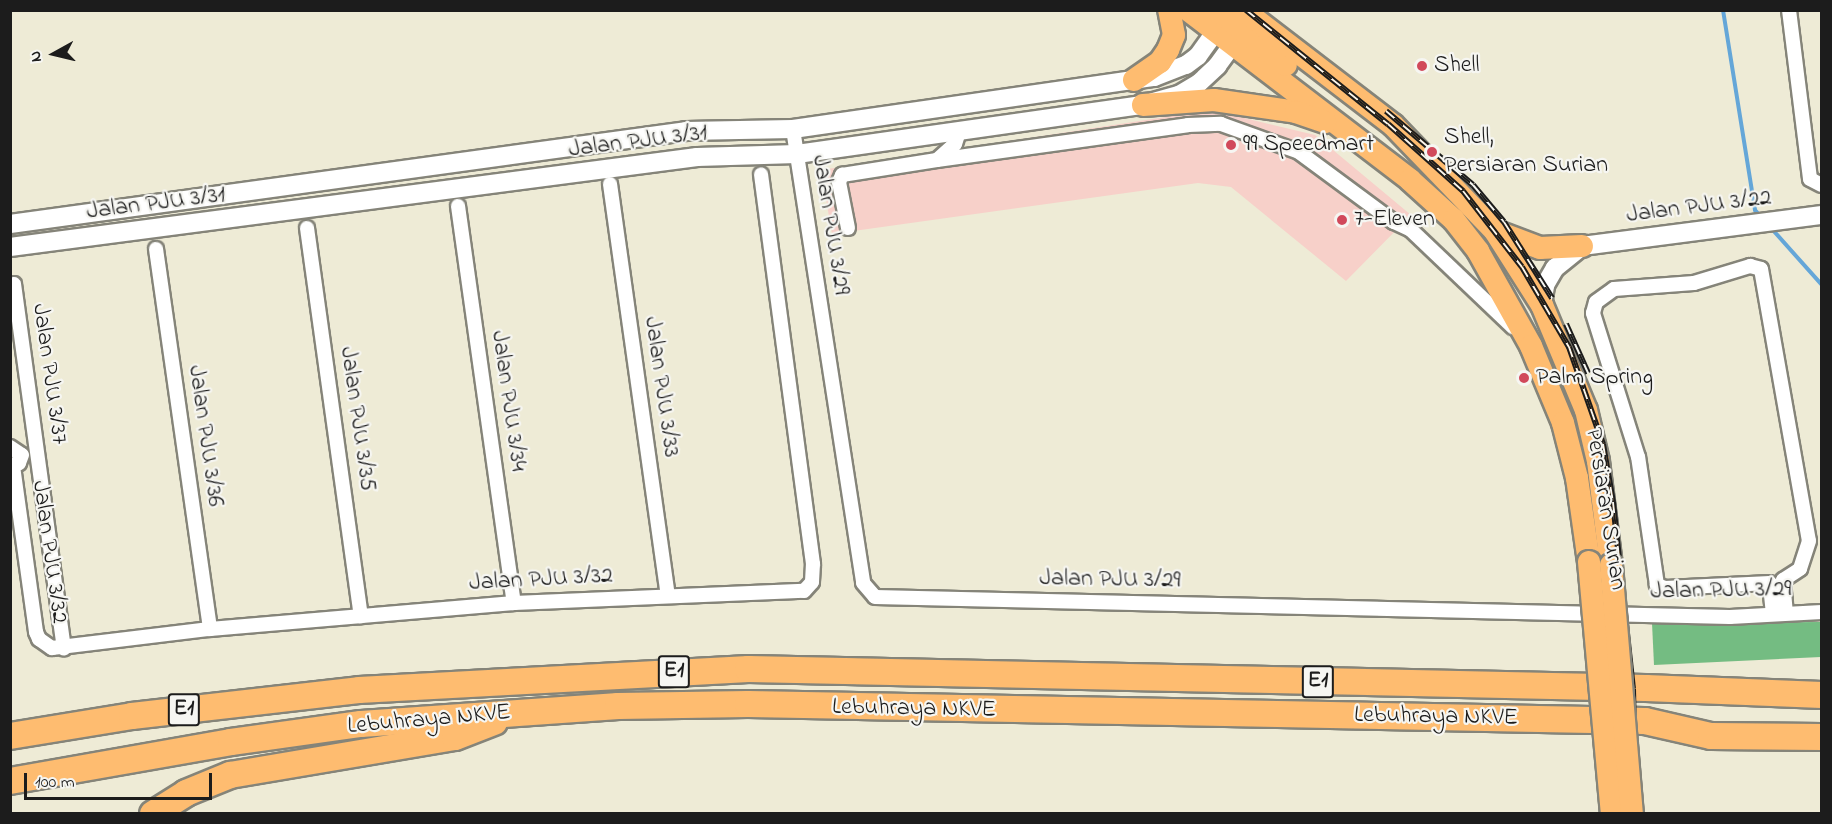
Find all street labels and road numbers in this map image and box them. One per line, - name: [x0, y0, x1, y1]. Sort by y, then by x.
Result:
- street label: Jalan PJU 3/31: [567, 119, 709, 165]
- street label: Jalan PJU 3/29: [805, 153, 855, 297]
- street label: Jalan PJU 3/31: [85, 181, 227, 227]
- street label: Jalan PJU 3/22: [1625, 184, 1773, 230]
- street label: Jalan PJU 3/37: [25, 302, 73, 446]
- street label: Jalan PJU 3/33: [637, 315, 685, 459]
- street label: Jalan PJU 3/34: [484, 329, 532, 473]
- street label: Jalan PJU 3/35: [333, 345, 381, 493]
- street label: Jalan PJU 3/36: [181, 363, 229, 509]
- street label: Persiaran Surian: [1578, 426, 1632, 592]
- street label: Jalan PJU 3/32: [25, 479, 73, 625]
- street label: Jalan PJU 3/32: [468, 562, 614, 598]
- street label: Jalan PJU 3/29: [1039, 564, 1181, 596]
- street label: Jalan PJU 3/29: [1650, 575, 1792, 607]
- road number: E1: [658, 653, 690, 691]
- road number: E1: [1302, 663, 1334, 701]
- road number: E1: [168, 691, 201, 729]
- street label: Lebuhraya NKVE: [832, 693, 996, 725]
- street label: Lebuhraya NKVE: [346, 699, 512, 741]
- street label: Lebuhraya NKVE: [1354, 701, 1518, 733]

